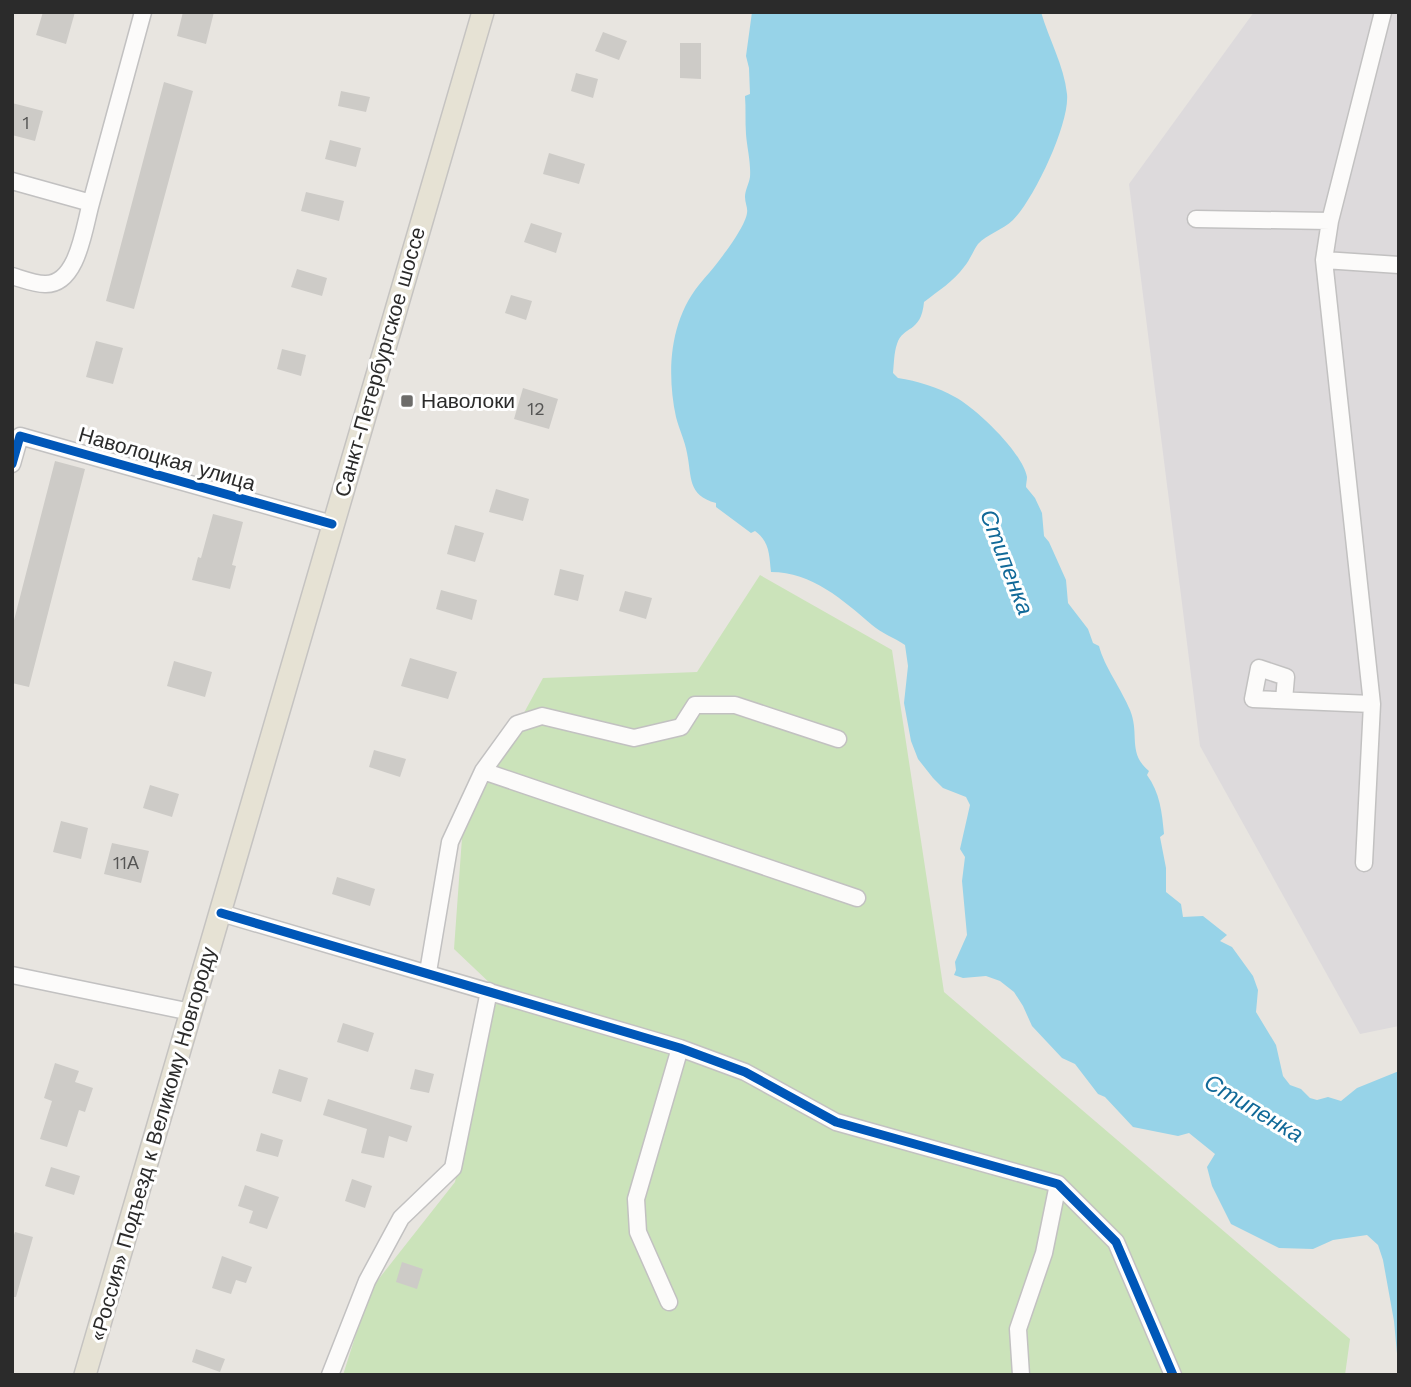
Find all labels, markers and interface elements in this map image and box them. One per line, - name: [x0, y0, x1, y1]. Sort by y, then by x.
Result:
- house number: 1: [22, 112, 30, 133]
- street label: Санкт-Петербургское шоссе: [329, 224, 430, 500]
- place label: Наволоки: [421, 388, 515, 413]
- marker: Наволоки: [399, 393, 415, 409]
- house number: 12: [527, 398, 545, 419]
- street label: Наволоцкая улица: [76, 421, 259, 496]
- water label: Стипенка: [974, 506, 1039, 619]
- house number: 11А: [113, 852, 139, 873]
- street label: «Россия» Подъезд к Великому Новгороду: [84, 943, 221, 1344]
- water label: Стипенка: [1200, 1068, 1308, 1148]

